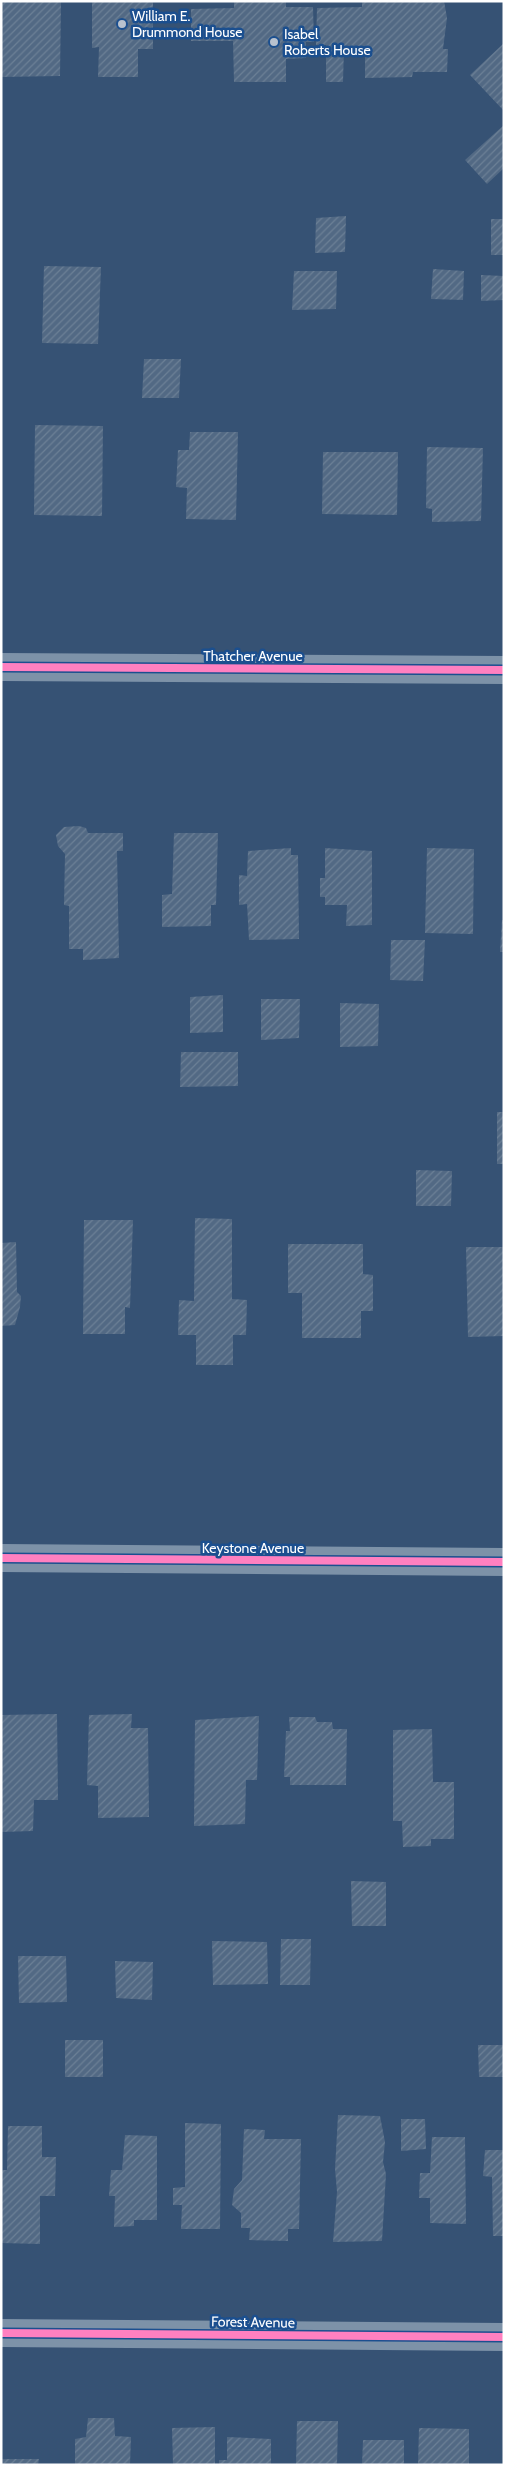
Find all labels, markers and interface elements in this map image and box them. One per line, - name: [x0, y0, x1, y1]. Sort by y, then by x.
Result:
- place label: William E. Drummond House: [132, 7, 243, 41]
- marker: William E. Drummond House: [116, 18, 128, 30]
- place label: Isabel Roberts House: [284, 25, 371, 59]
- marker: Isabel Roberts House: [268, 36, 280, 48]
- street label: Thatcher Avenue: [203, 647, 303, 665]
- street label: Keystone Avenue: [202, 1539, 304, 1557]
- street label: Forest Avenue: [211, 2312, 295, 2332]

